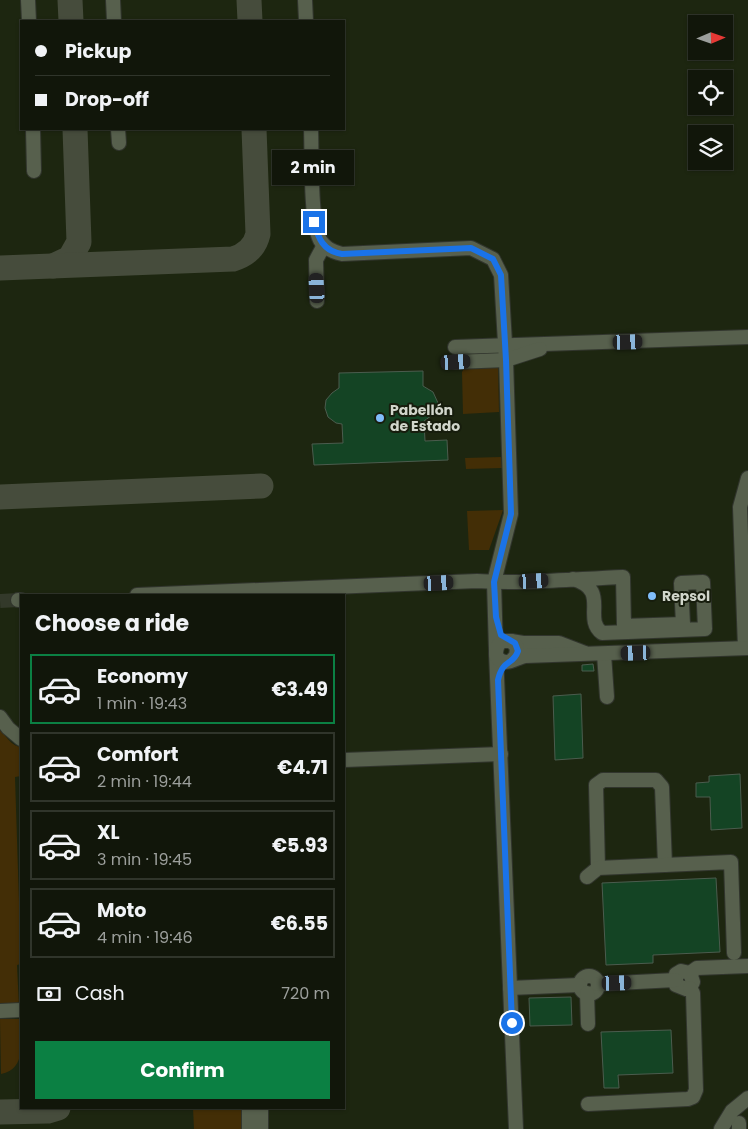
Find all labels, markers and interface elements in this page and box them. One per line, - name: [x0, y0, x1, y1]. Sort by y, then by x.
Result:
- north arrow: [688, 15, 732, 60]
- map controls: [688, 15, 733, 170]
- text: Pickup: [65, 38, 131, 65]
- button: locate: [688, 70, 733, 115]
- text: Drop-off: [65, 86, 149, 113]
- button: layers: [688, 125, 733, 170]
- callout: 2 min: [273, 150, 355, 184]
- text: 2 min: [291, 156, 335, 179]
- route end: [303, 211, 325, 233]
- car: [308, 273, 325, 303]
- car: [612, 334, 643, 350]
- car: [440, 354, 471, 370]
- place label: Pabellón de Estado: [390, 400, 460, 436]
- marker: Pabellón de Estado: [374, 412, 386, 424]
- car: [518, 573, 549, 589]
- car: [423, 575, 454, 591]
- place label: Repsol: [662, 586, 710, 606]
- marker: Repsol: [646, 590, 658, 602]
- text: Choose a ride: [35, 608, 189, 639]
- car: [620, 645, 651, 661]
- text: Economy: [97, 663, 188, 690]
- icon: car: [37, 667, 82, 712]
- text: €3.49: [271, 676, 328, 703]
- text: 1 min · 19:43: [97, 692, 187, 715]
- text: Comfort: [97, 741, 179, 768]
- icon: car: [37, 745, 82, 790]
- text: €4.71: [277, 754, 328, 781]
- text: 2 min · 19:44: [97, 770, 192, 793]
- text: XL: [97, 819, 120, 846]
- icon: car: [37, 823, 82, 868]
- text: €5.93: [272, 832, 328, 859]
- text: 3 min · 19:45: [97, 848, 192, 871]
- text: Moto: [97, 897, 146, 924]
- icon: car: [37, 901, 82, 946]
- text: €6.55: [271, 910, 328, 937]
- text: 4 min · 19:46: [97, 926, 193, 949]
- car: [601, 975, 632, 991]
- icon: cash: [35, 980, 63, 1008]
- text: Cash: [75, 980, 125, 1007]
- text: 720 m: [281, 982, 330, 1005]
- route start: [501, 1012, 523, 1034]
- button: Confirm: [35, 1041, 330, 1099]

